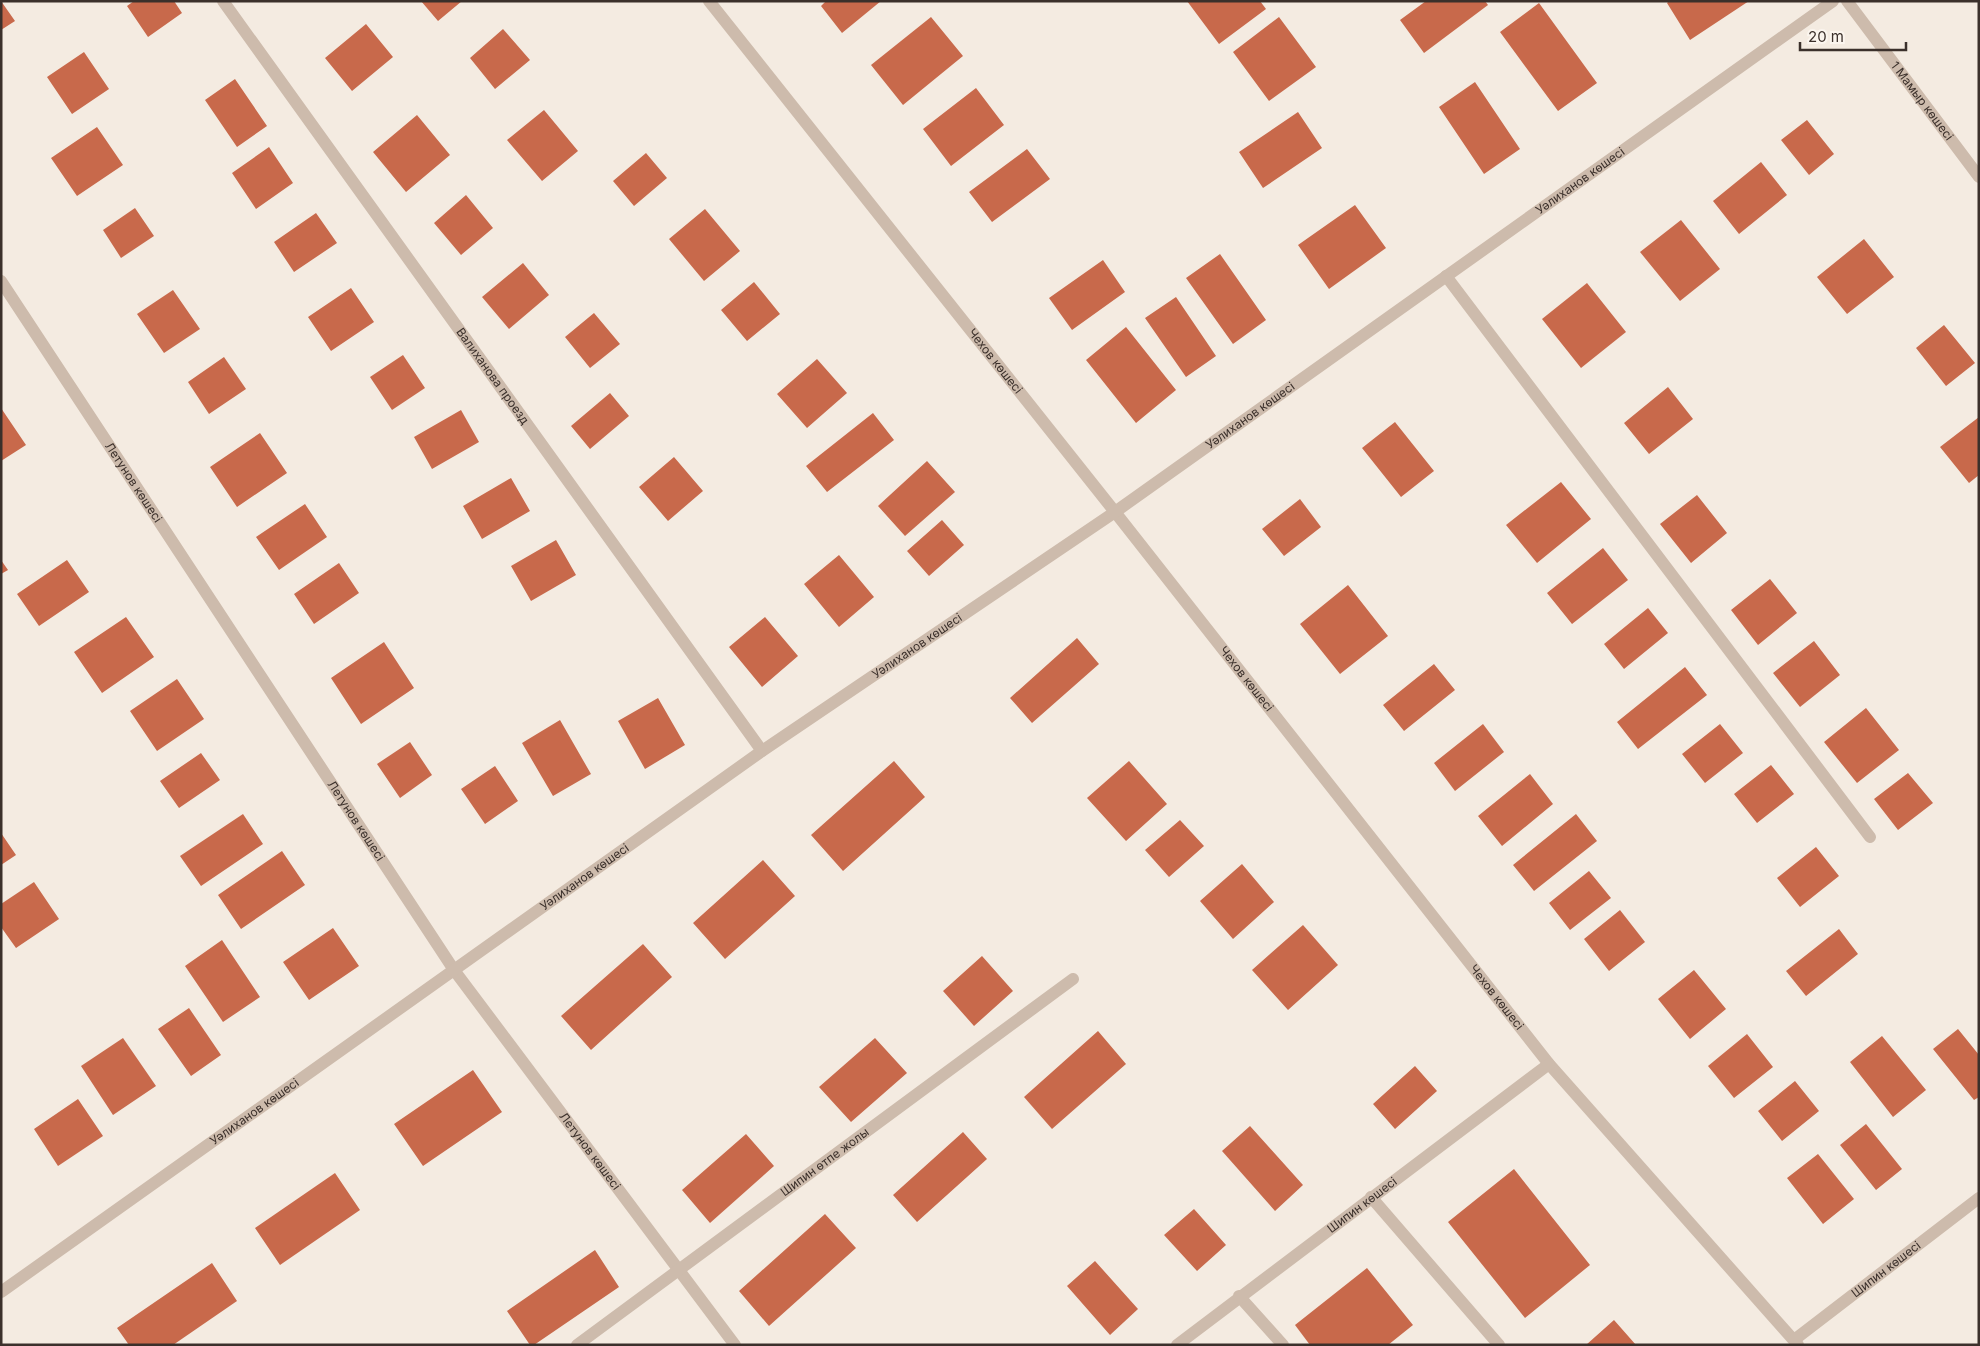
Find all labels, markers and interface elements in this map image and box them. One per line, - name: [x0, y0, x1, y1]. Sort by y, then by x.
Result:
- scale bar: [1800, 20, 1906, 52]
- text: 20 m: [1808, 27, 1844, 46]
- street label: 1 Мамыр көшесі: [1888, 58, 1957, 143]
- street label: Уәлиханов көшесі: [1533, 144, 1627, 217]
- street label: Валиханова проезд: [453, 325, 533, 427]
- street label: Чехов көшесі: [965, 325, 1026, 396]
- street label: Уәлиханов көшесі: [1203, 379, 1297, 452]
- street label: Летунов көшесі: [102, 439, 166, 525]
- street label: Уәлиханов көшесі: [869, 610, 965, 681]
- street label: Чехов көшесі: [1216, 643, 1277, 714]
- street label: Летунов көшесі: [324, 778, 388, 864]
- street label: Уәлиханов көшесі: [537, 840, 632, 913]
- street label: Чехов көшесі: [1467, 961, 1527, 1033]
- street label: Уәлиханов көшесі: [207, 1075, 302, 1148]
- street label: Летунов көшесі: [556, 1109, 624, 1193]
- street label: Шипин өтпе жолы: [777, 1124, 872, 1199]
- street label: Шипин көшесі: [1324, 1174, 1400, 1236]
- street label: Шипин көшесі: [1848, 1238, 1923, 1300]

